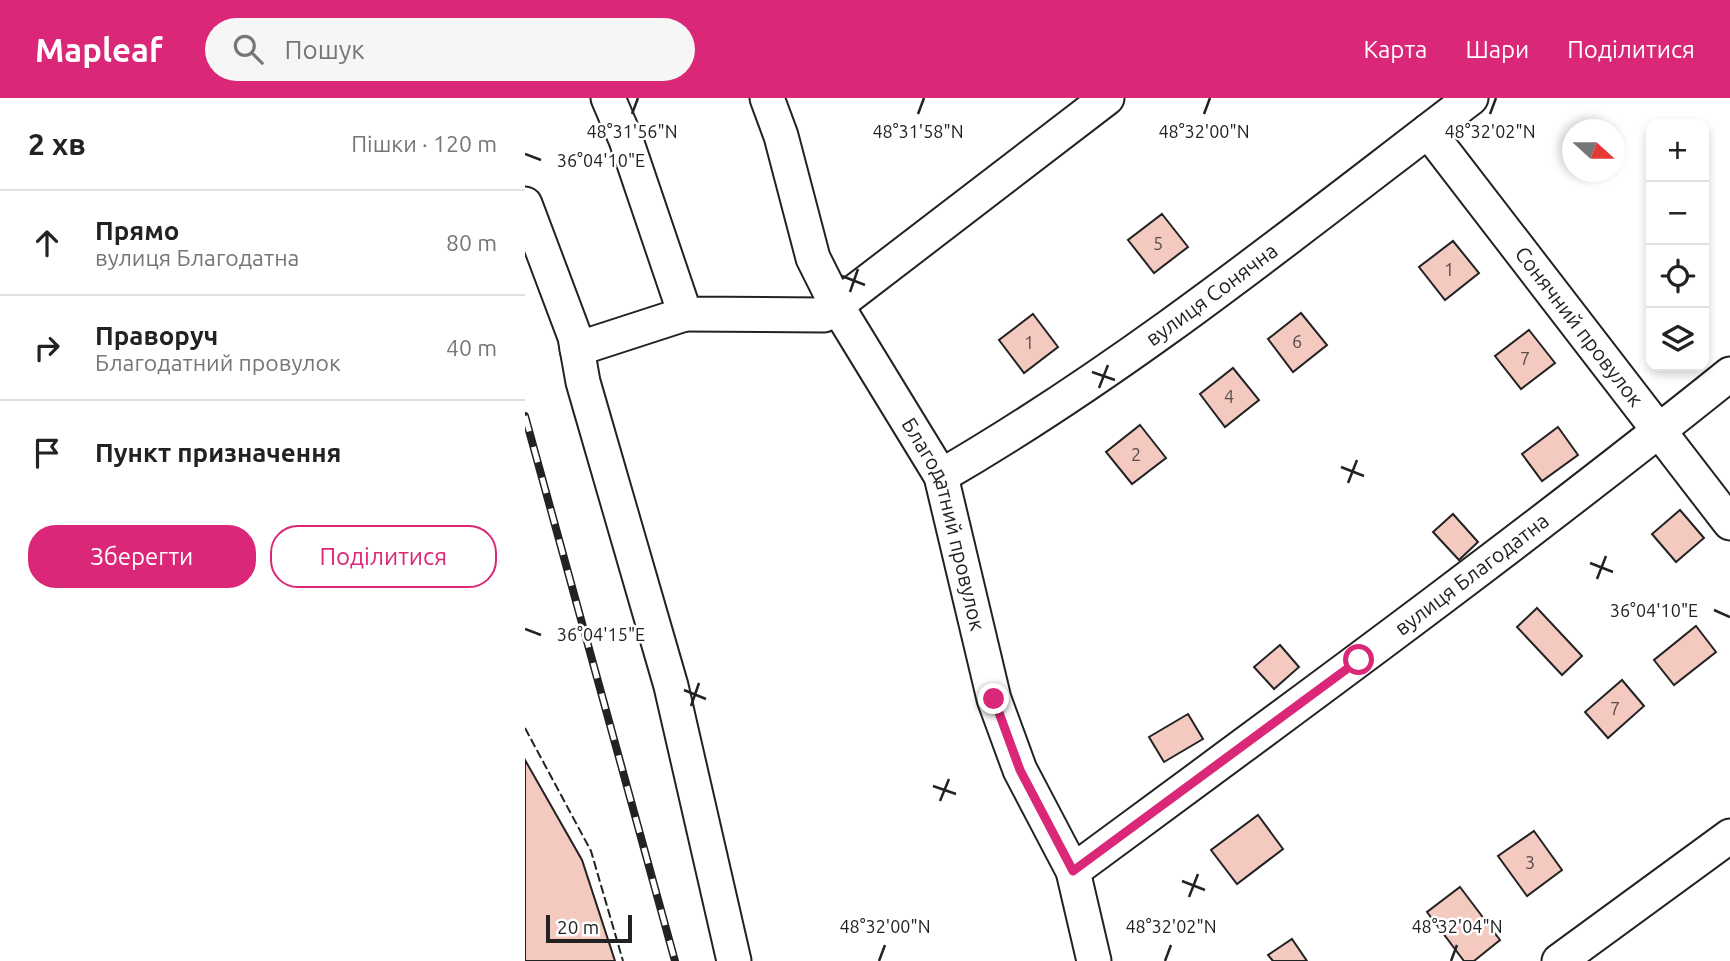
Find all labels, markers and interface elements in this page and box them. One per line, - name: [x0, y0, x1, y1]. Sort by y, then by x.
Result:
- search box: [205, 18, 695, 81]
- icon: search: [229, 30, 267, 68]
- text: Mapleaf: [35, 31, 163, 68]
- text: Пошук: [285, 35, 365, 64]
- text: Карта: [1363, 36, 1427, 63]
- text: Шари: [1465, 36, 1529, 63]
- text: Поділитися: [1567, 36, 1695, 63]
- north arrow: [1562, 119, 1625, 182]
- map controls: [1646, 119, 1709, 371]
- button: +: [1646, 119, 1709, 182]
- text: 48°31'56"N: [586, 121, 678, 141]
- text: 48°31'58"N: [872, 121, 964, 141]
- text: 48°32'00"N: [1158, 121, 1250, 141]
- text: 48°32'02"N: [1444, 121, 1536, 141]
- text: 2 хв: [28, 127, 86, 161]
- text: Пішки · 120 m: [351, 131, 497, 156]
- text: 36°04'10"E: [557, 150, 645, 170]
- button: −: [1646, 182, 1709, 245]
- text: Прямо: [95, 216, 179, 245]
- icon: ahead: [28, 224, 66, 262]
- text: 80 m: [446, 230, 497, 255]
- house number: 5: [1153, 233, 1163, 253]
- street label: вулиця Сонячна: [1141, 238, 1282, 350]
- street label: Сонячний провулок: [1510, 241, 1649, 411]
- text: вулиця Благодатна: [95, 245, 299, 270]
- button: locate: [1646, 245, 1709, 308]
- house number: 1: [1444, 259, 1454, 279]
- button: layers: [1646, 308, 1709, 371]
- text: Праворуч: [95, 321, 218, 350]
- icon: right: [28, 329, 66, 367]
- house number: 6: [1292, 331, 1302, 351]
- house number: 1: [1024, 332, 1034, 352]
- text: 40 m: [446, 335, 497, 360]
- house number: 7: [1520, 348, 1530, 368]
- text: Благодатний провулок: [95, 350, 341, 375]
- house number: 4: [1224, 386, 1234, 406]
- street label: Благодатний провулок: [897, 413, 990, 633]
- icon: arrive: [28, 434, 66, 472]
- text: Пункт призначення: [95, 438, 341, 467]
- house number: 2: [1131, 444, 1141, 464]
- street label: вулиця Благодатна: [1390, 508, 1553, 640]
- button: Зберегти: [28, 525, 256, 588]
- button: Поділитися: [270, 525, 497, 588]
- text: 36°04'10"E: [1610, 600, 1698, 620]
- text: 36°04'15"E: [557, 624, 645, 644]
- route start: [1343, 644, 1374, 675]
- route end: [978, 683, 1009, 714]
- house number: 7: [1610, 698, 1620, 718]
- house number: 3: [1525, 852, 1535, 872]
- scale bar: [546, 912, 632, 944]
- text: 20 m: [557, 916, 599, 938]
- text: 48°32'00"N: [839, 916, 931, 936]
- text: 48°32'02"N: [1125, 916, 1217, 936]
- text: 48°32'04"N: [1411, 916, 1503, 936]

